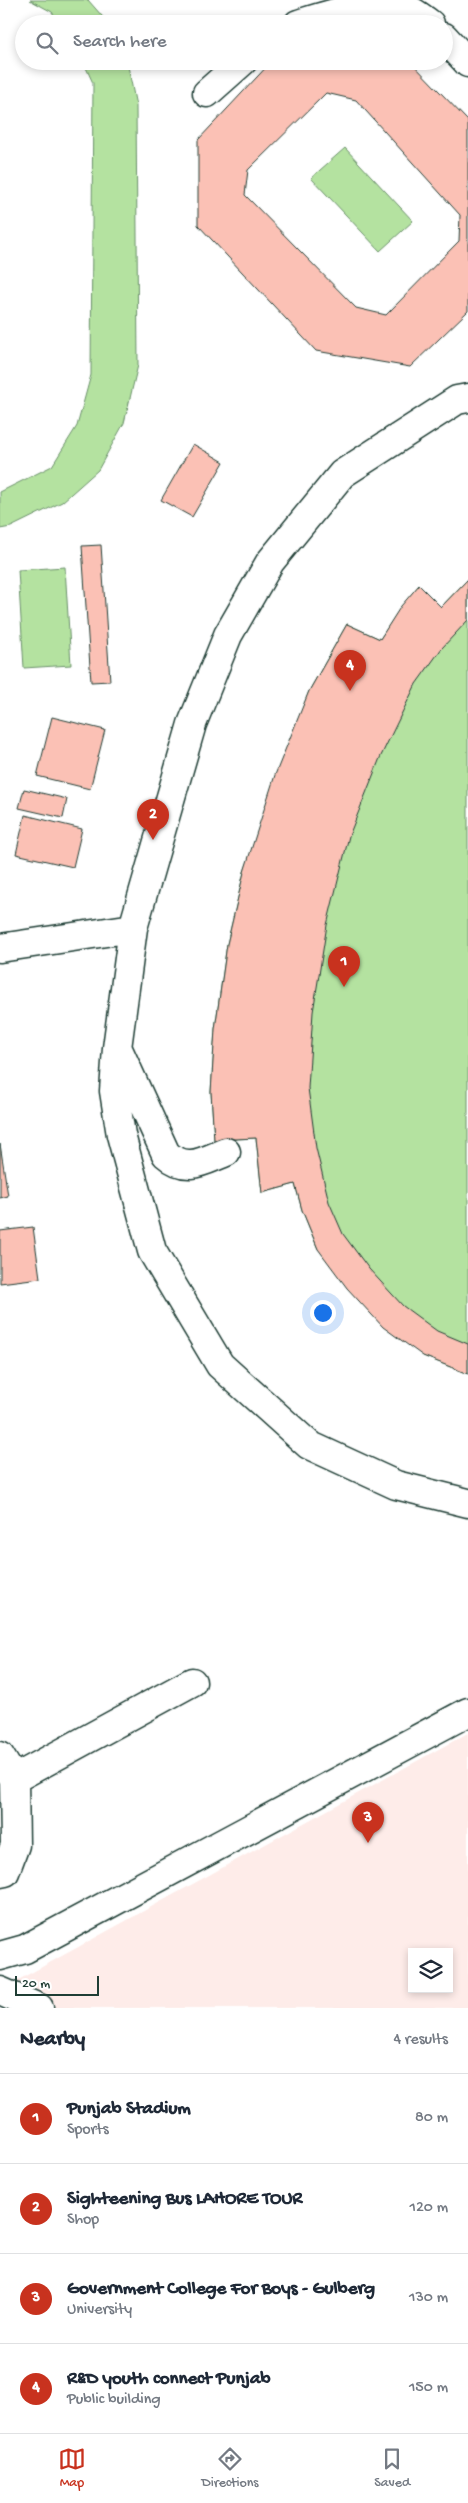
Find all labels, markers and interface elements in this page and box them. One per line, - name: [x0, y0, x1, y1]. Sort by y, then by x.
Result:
- search box: [15, 15, 453, 70]
- icon: search: [33, 29, 61, 57]
- text: Search here: [73, 31, 167, 54]
- pin: 4: [334, 650, 366, 691]
- pin: 2: [137, 799, 169, 840]
- pin: 1: [328, 946, 360, 987]
- your location: [310, 1300, 336, 1326]
- pin: 3: [352, 1802, 384, 1843]
- map controls: [408, 1948, 453, 1993]
- button: layers: [408, 1948, 453, 1993]
- scale bar: [15, 1973, 99, 1996]
- text: 20 m: [22, 1976, 50, 1993]
- text: Nearby: [20, 2028, 85, 2053]
- text: 4 results: [393, 2031, 448, 2050]
- text: Punjab Stadium: [67, 2098, 191, 2121]
- text: 1: [33, 2109, 39, 2128]
- text: 80 m: [415, 2109, 448, 2128]
- text: Sports: [67, 2121, 109, 2140]
- text: Sighteening Bus LAHORE TOUR: [67, 2188, 302, 2211]
- text: 2: [32, 2199, 40, 2218]
- text: 120 m: [409, 2199, 448, 2218]
- text: Shop: [67, 2211, 99, 2230]
- text: Government College For Boys - Gulberg: [67, 2278, 375, 2301]
- text: 3: [32, 2289, 40, 2308]
- text: 130 m: [409, 2289, 448, 2308]
- text: University: [67, 2301, 132, 2320]
- text: R&D youth connect Punjab: [67, 2368, 271, 2391]
- text: 4: [32, 2379, 40, 2398]
- text: 150 m: [409, 2379, 448, 2398]
- text: Public building: [67, 2391, 161, 2410]
- tab: Map: [58, 2445, 86, 2492]
- tab: Directions: [202, 2445, 259, 2492]
- tab: Saved: [374, 2445, 410, 2492]

